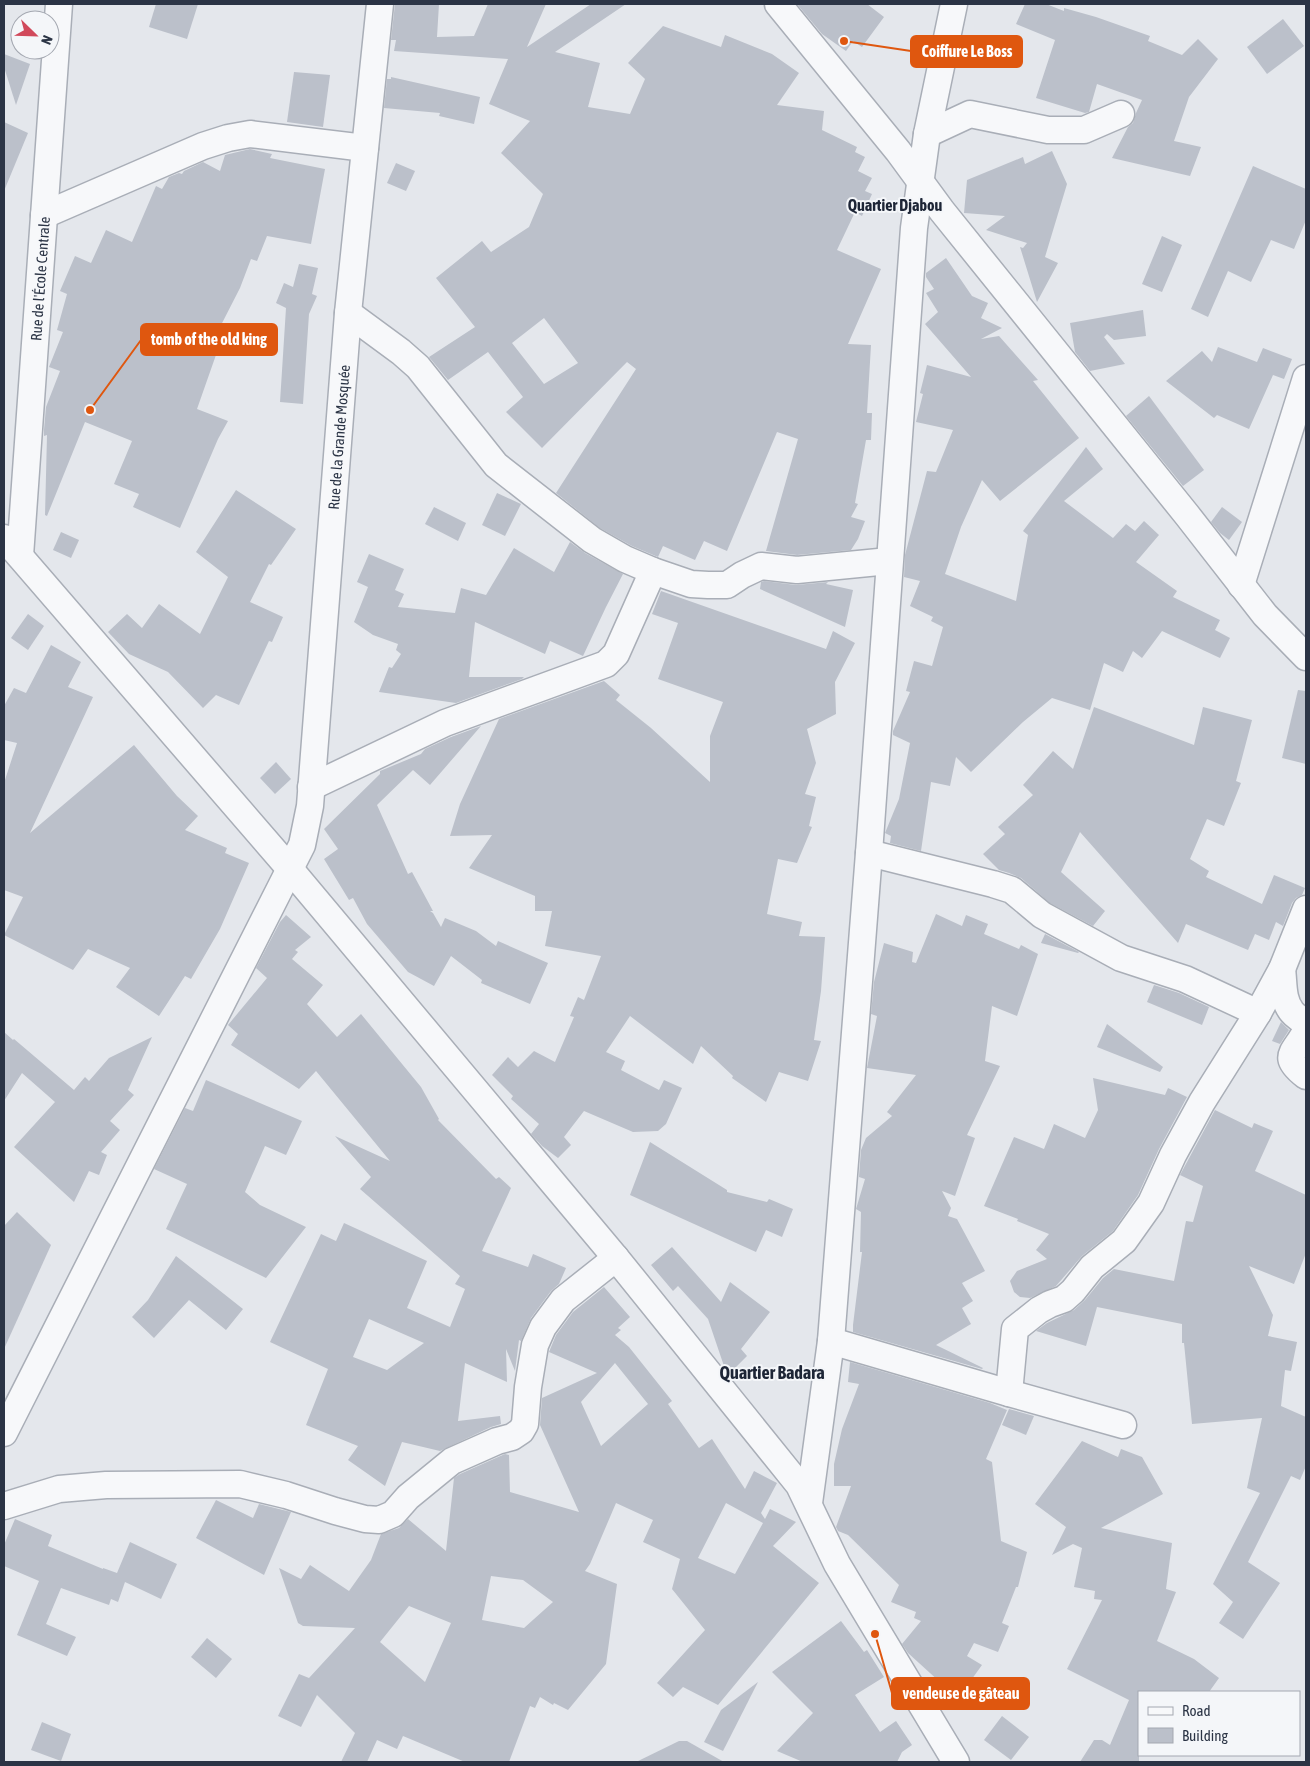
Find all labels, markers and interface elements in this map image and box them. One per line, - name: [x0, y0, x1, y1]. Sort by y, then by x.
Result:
- north arrow: [10, 10, 60, 60]
- text: N: [38, 33, 56, 47]
- callout: Coiffure Le Boss: [911, 36, 1022, 67]
- text: Coiffure Le Boss: [921, 42, 1013, 60]
- district label: Quartier Djabou: [848, 196, 942, 214]
- street label: Rue de l'École Centrale: [27, 216, 52, 342]
- callout: tomb of the old king: [141, 324, 277, 355]
- text: tomb of the old king: [150, 330, 267, 348]
- street label: Rue de la Grande Mosquée: [324, 364, 353, 510]
- district label: Quartier Badara: [719, 1362, 825, 1383]
- callout: vendeuse de gâteau: [892, 1678, 1029, 1709]
- text: vendeuse de gâteau: [902, 1684, 1020, 1702]
- legend: [1138, 1691, 1300, 1756]
- text: Road: [1182, 1702, 1211, 1719]
- text: Building: [1182, 1727, 1228, 1744]

